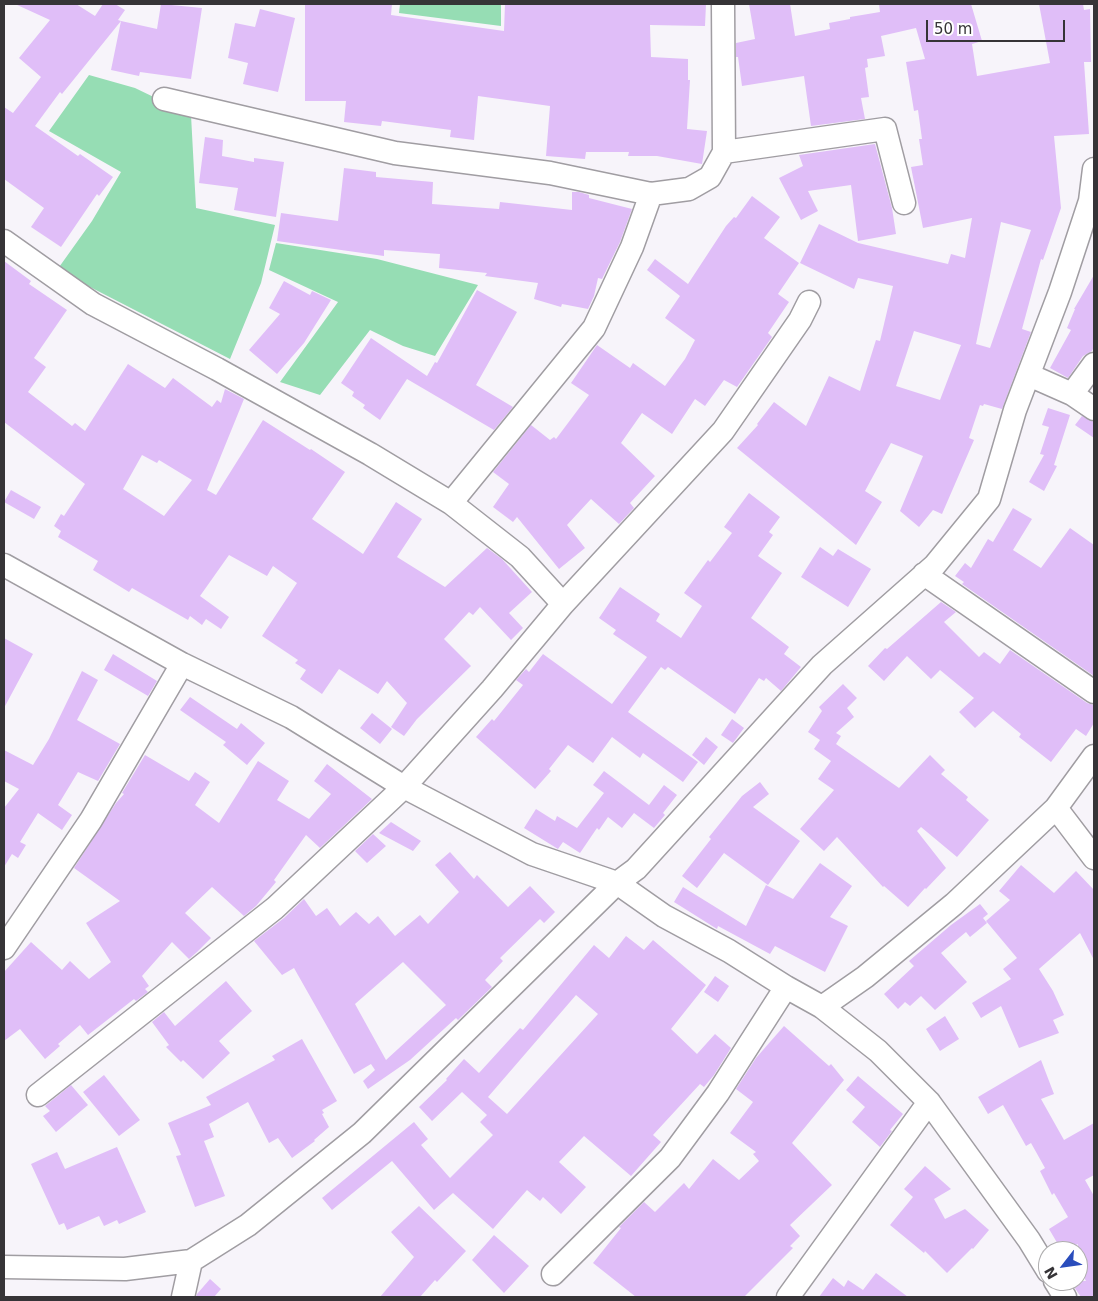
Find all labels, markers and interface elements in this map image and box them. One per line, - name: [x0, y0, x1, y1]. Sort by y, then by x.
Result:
- scale bar: [928, 10, 1067, 42]
- text: 50 m: [934, 20, 972, 38]
- north arrow: [1038, 1241, 1088, 1291]
- text: N: [1041, 1264, 1061, 1282]

